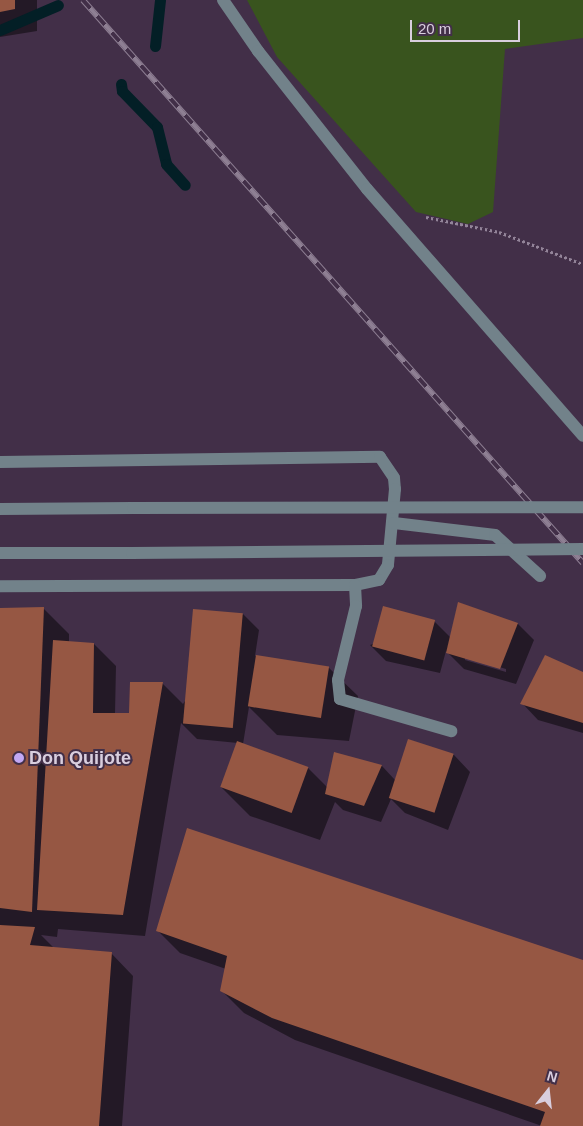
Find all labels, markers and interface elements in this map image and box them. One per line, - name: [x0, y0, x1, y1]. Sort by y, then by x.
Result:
- scale bar: [413, 10, 523, 42]
- text: 20 m: [418, 20, 451, 37]
- place label: Don Quijote: [29, 747, 131, 769]
- marker: Don Quijote: [13, 752, 25, 764]
- north arrow: [523, 1066, 573, 1116]
- text: N: [545, 1067, 559, 1086]

